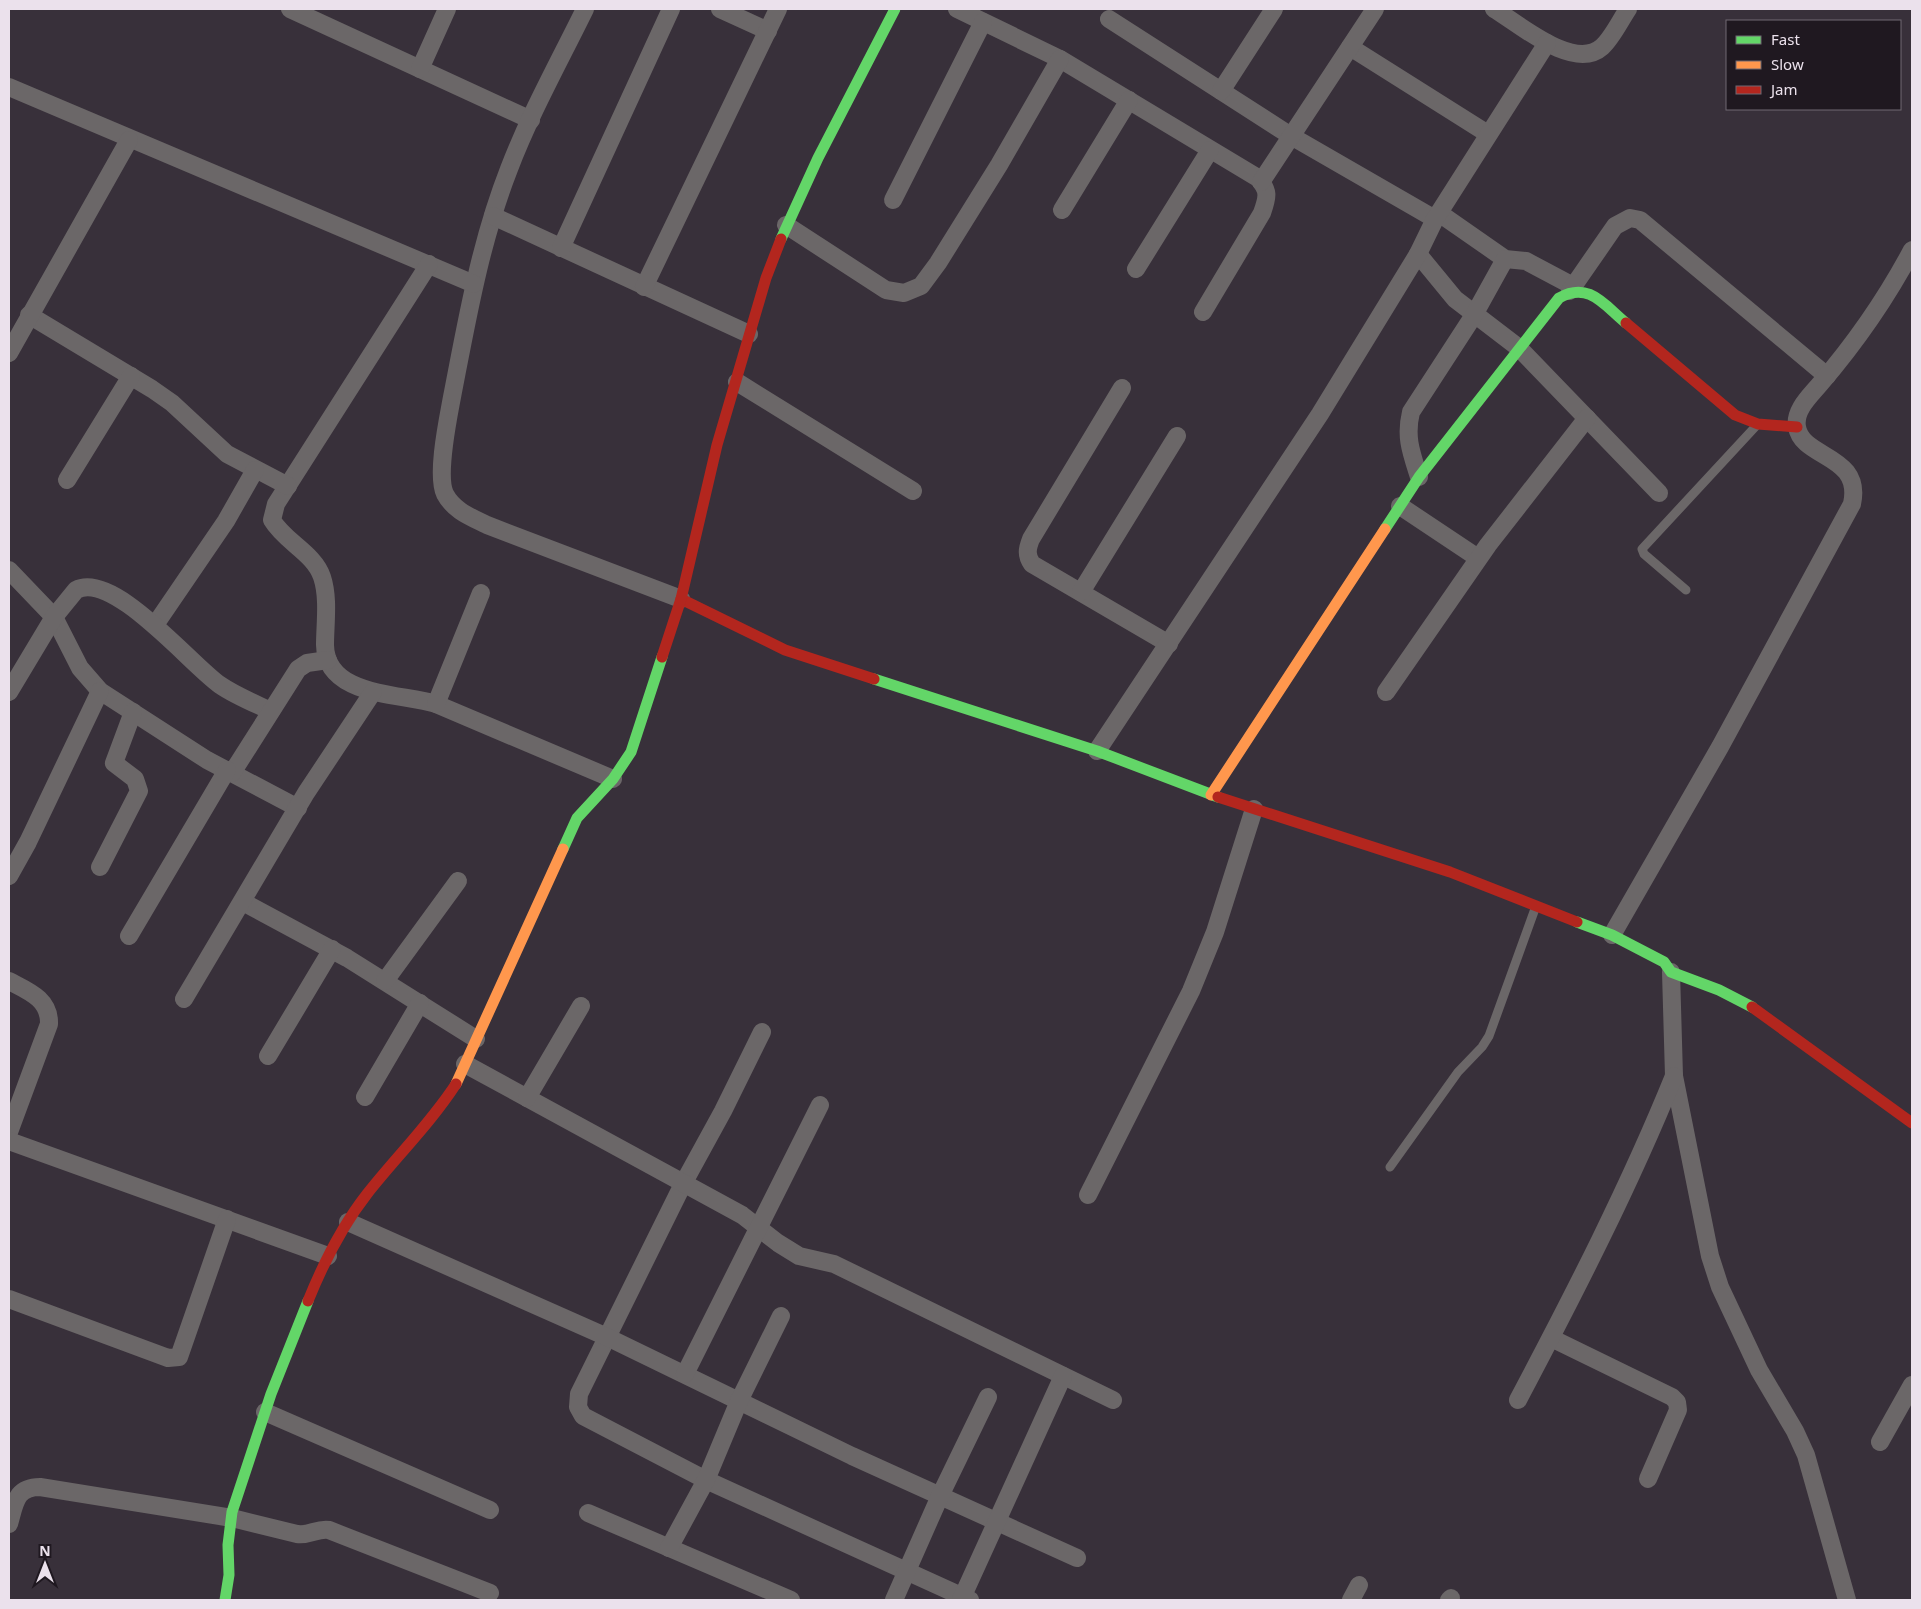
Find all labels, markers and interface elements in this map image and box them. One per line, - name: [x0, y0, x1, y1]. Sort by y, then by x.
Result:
- legend: [1726, 20, 1901, 110]
- text: Fast: [1771, 29, 1800, 49]
- text: Slow: [1771, 54, 1804, 74]
- text: Jam: [1769, 79, 1798, 99]
- north arrow: [20, 1539, 70, 1589]
- text: N: [39, 1541, 51, 1560]

